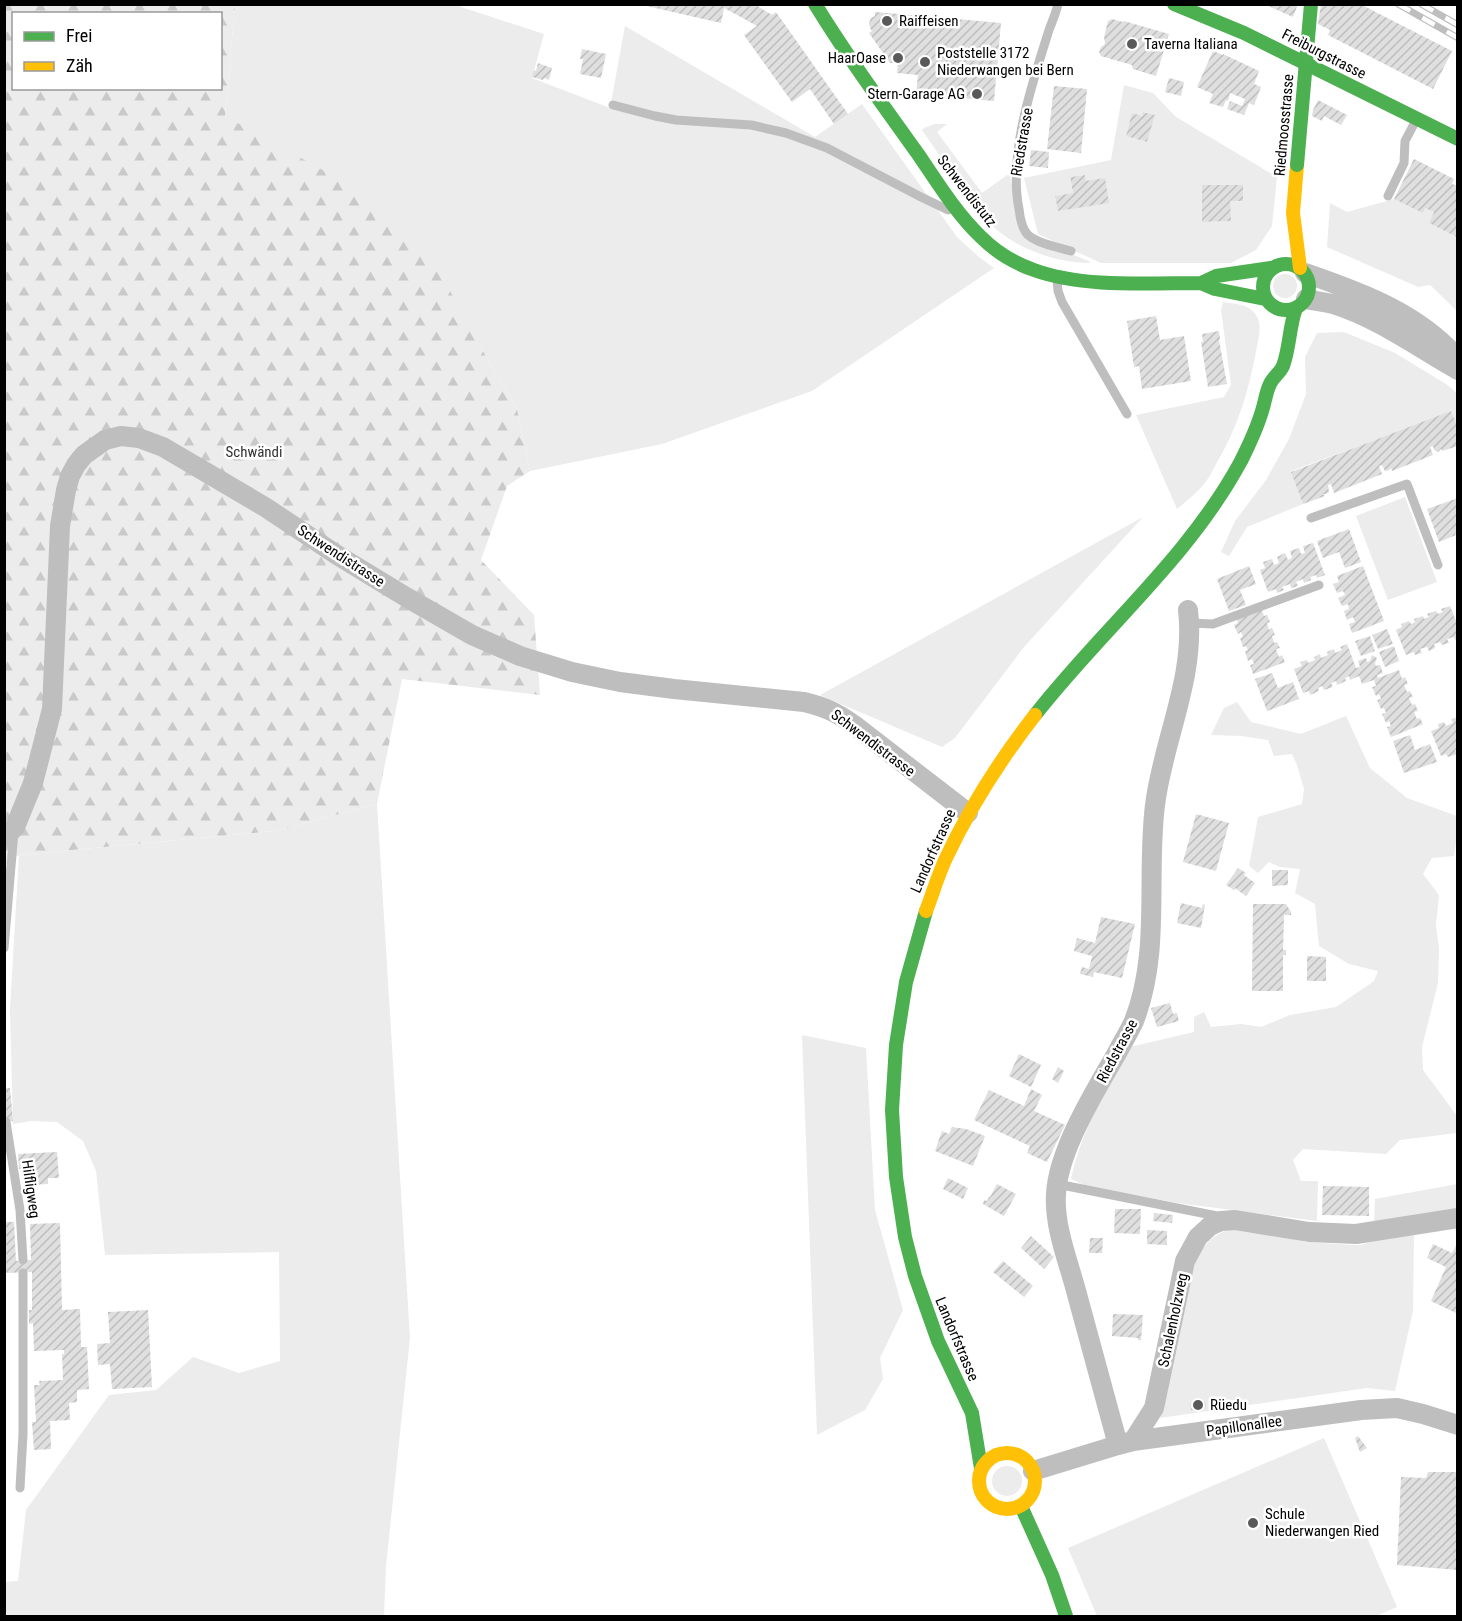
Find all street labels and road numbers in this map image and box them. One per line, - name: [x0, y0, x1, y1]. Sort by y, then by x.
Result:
- street label: Freiburgstrasse: [1279, 25, 1369, 83]
- street label: Riedmoosstrasse: [1271, 73, 1297, 177]
- street label: Riedstrasse: [1007, 106, 1037, 178]
- street label: Schwendistutz: [933, 151, 1001, 231]
- street label: Schwendistrasse: [294, 521, 388, 591]
- street label: Schwendistrasse: [828, 706, 918, 780]
- street label: Landorfstrasse: [907, 806, 959, 896]
- street label: Riedstrasse: [1093, 1016, 1141, 1086]
- street label: Hilfligweg: [18, 1159, 44, 1219]
- street label: Schalenholzweg: [1154, 1271, 1192, 1369]
- street label: Landorfstrasse: [931, 1294, 983, 1384]
- street label: Papillonallee: [1205, 1412, 1283, 1440]

